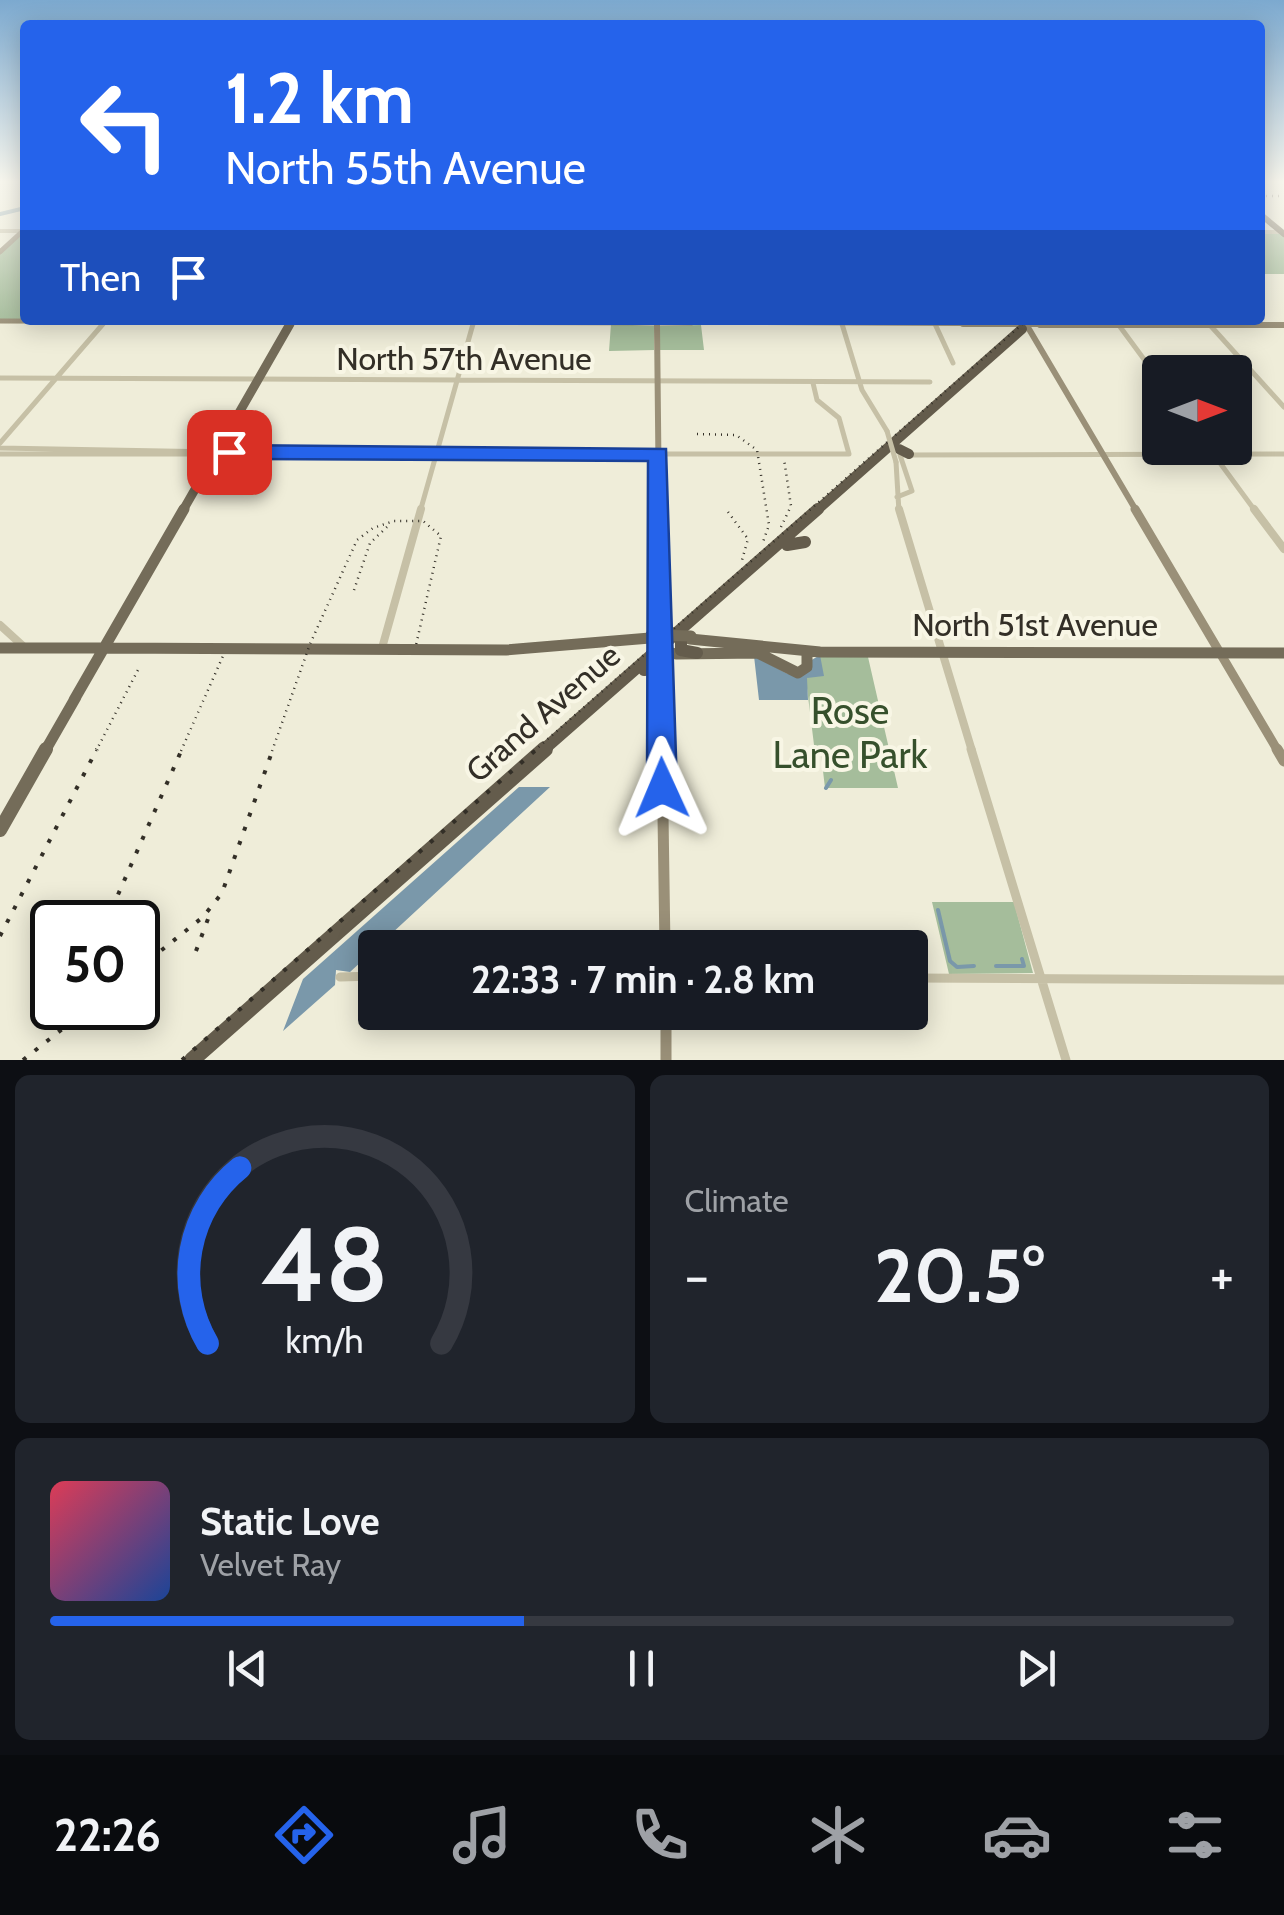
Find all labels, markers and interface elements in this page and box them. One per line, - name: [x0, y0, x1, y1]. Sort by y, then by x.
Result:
- text: 1.2 km: [225, 55, 414, 141]
- icon: left: [60, 60, 190, 190]
- text: North 55th Avenue: [225, 141, 586, 195]
- icon: arrive: [161, 250, 216, 305]
- text: Then: [60, 254, 141, 301]
- street label: North 57th Avenue: [336, 339, 592, 378]
- north arrow: [1142, 355, 1252, 465]
- map controls: [1142, 355, 1252, 465]
- pin: [187, 410, 272, 495]
- icon: arrive: [202, 425, 257, 480]
- street label: North 51st Avenue: [912, 605, 1158, 644]
- street label: Grand Avenue: [458, 635, 627, 790]
- park label: Rose Lane Park: [772, 687, 928, 778]
- position arrow: [610, 736, 714, 840]
- speed limit sign: 50: [30, 900, 160, 1030]
- text: 22:33 · 7 min · 2.8 km: [471, 956, 815, 1003]
- text: Climate: [685, 1181, 789, 1220]
- text: 48: [261, 1201, 388, 1327]
- text: 20.5°: [874, 1230, 1044, 1321]
- text: −: [685, 1242, 709, 1309]
- text: +: [1210, 1242, 1234, 1309]
- text: km/h: [286, 1319, 364, 1362]
- text: Static Love: [200, 1498, 379, 1545]
- text: Velvet Ray: [200, 1545, 341, 1584]
- icon: previous: [220, 1641, 275, 1696]
- icon: pause: [614, 1641, 669, 1696]
- icon: next: [1009, 1641, 1064, 1696]
- icon: directions: [269, 1800, 339, 1870]
- icon: music: [447, 1800, 517, 1870]
- icon: phone: [625, 1800, 695, 1870]
- icon: climate: [803, 1800, 873, 1870]
- icon: car: [982, 1800, 1052, 1870]
- icon: filters: [1160, 1800, 1230, 1870]
- text: 22:26: [54, 1808, 161, 1862]

